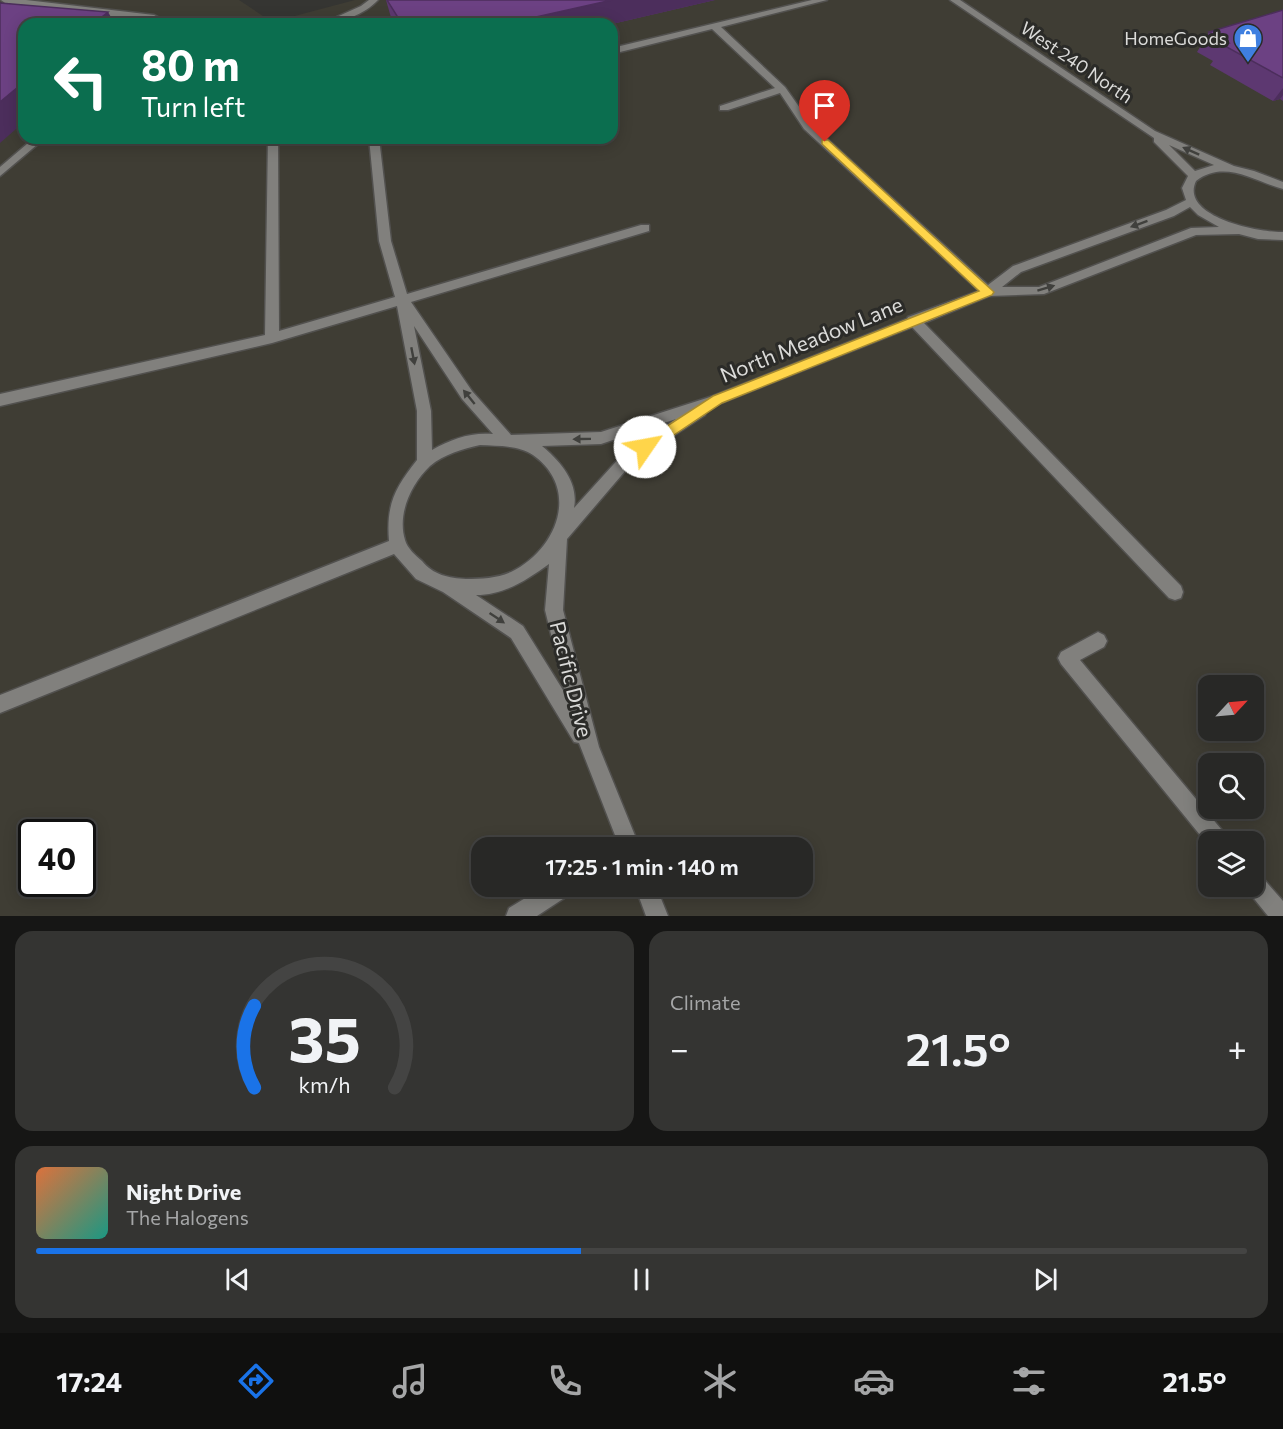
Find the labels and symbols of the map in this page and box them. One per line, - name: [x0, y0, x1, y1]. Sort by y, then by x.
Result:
- street label: West 240 North: [1017, 16, 1137, 108]
- shop icon: HomeGoods: [1232, 22, 1264, 64]
- place label: HomeGoods: [1124, 27, 1227, 49]
- pin: [799, 80, 850, 142]
- one-way arrow: [1181, 146, 1199, 156]
- one-way arrow: [1130, 220, 1148, 229]
- one-way arrow: [1037, 283, 1055, 292]
- street label: North Meadow Lane: [716, 291, 906, 387]
- one-way arrow: [409, 347, 418, 366]
- one-way arrow: [462, 389, 475, 405]
- position arrow: [613, 415, 677, 479]
- one-way arrow: [572, 434, 591, 444]
- one-way arrow: [489, 612, 505, 624]
- street label: Pacific Drive: [546, 618, 598, 740]
- north arrow: [1198, 675, 1264, 741]
- speed limit sign: 40: [18, 819, 96, 897]

